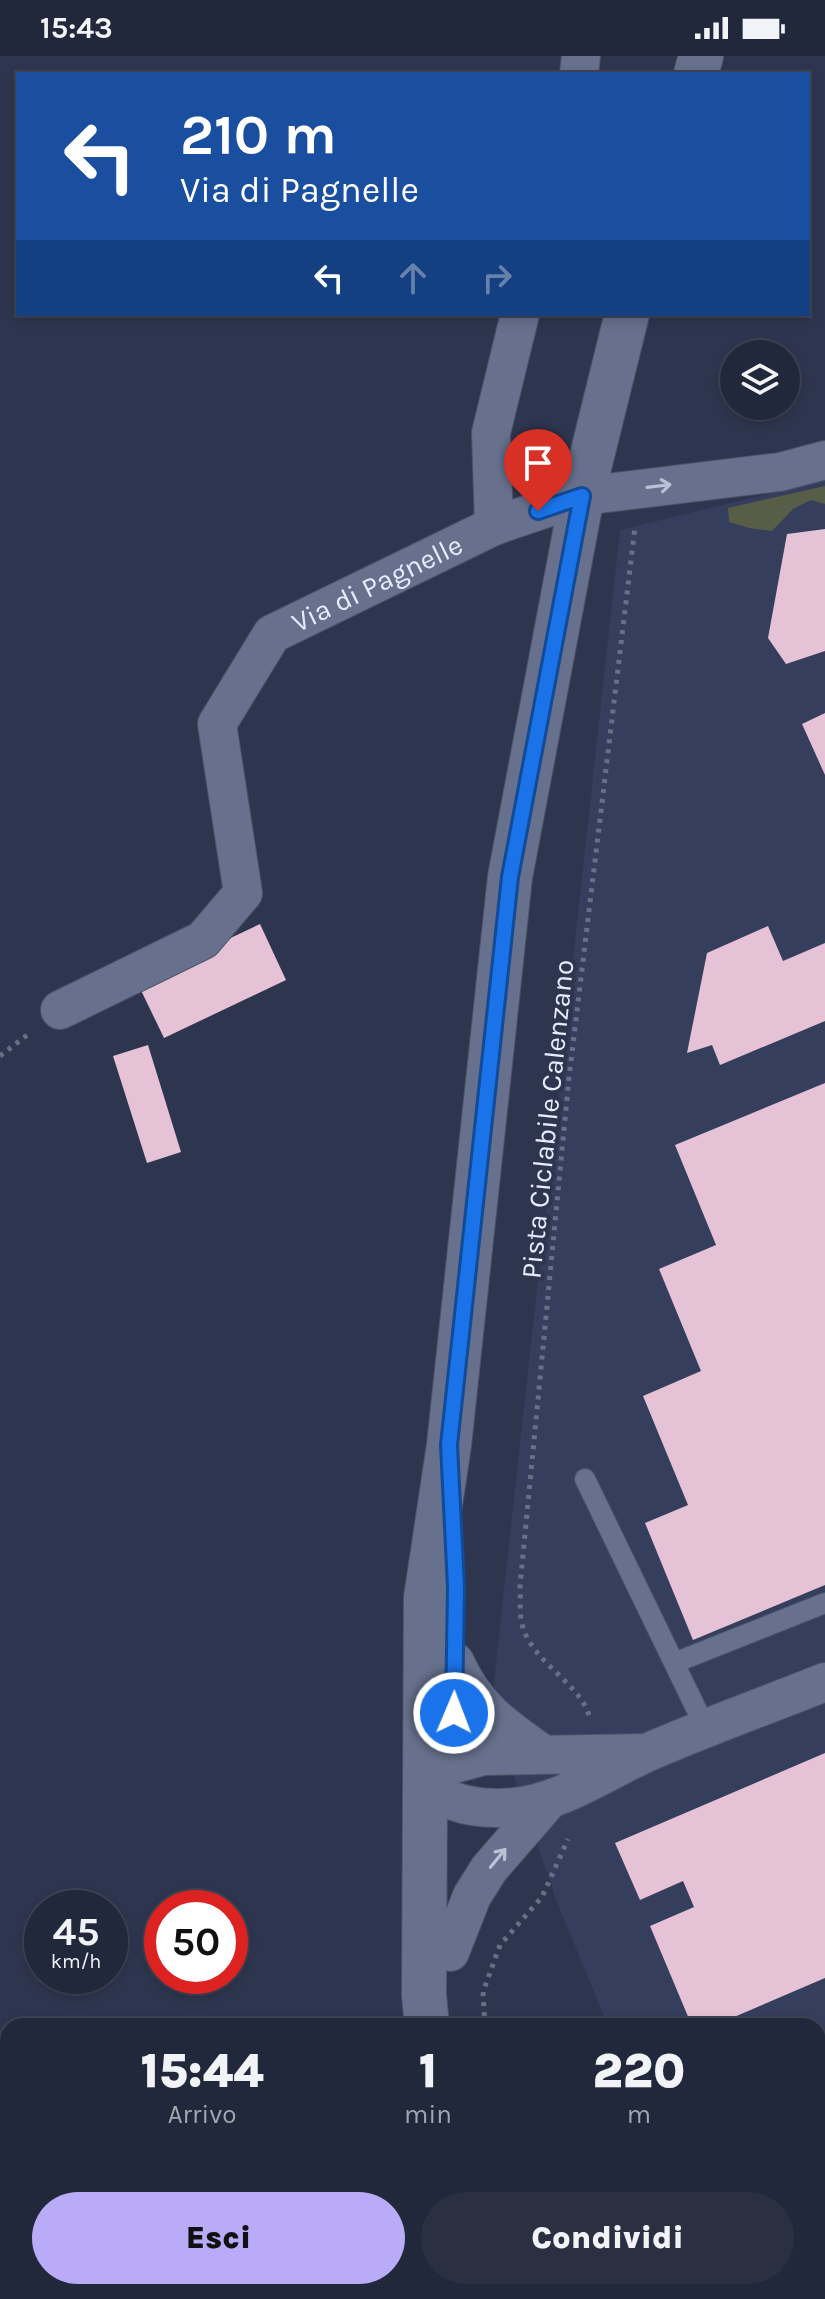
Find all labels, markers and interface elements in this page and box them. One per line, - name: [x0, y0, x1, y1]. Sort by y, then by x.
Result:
- text: 15:43: [40, 10, 113, 46]
- text: 210 m: [180, 102, 337, 167]
- icon: left: [48, 104, 152, 208]
- text: Via di Pagnelle: [180, 169, 419, 211]
- icon: left: [307, 256, 351, 300]
- icon: ahead: [391, 256, 435, 300]
- icon: right: [475, 256, 519, 300]
- map controls: [720, 340, 800, 420]
- button: layers: [720, 340, 800, 420]
- pin: [504, 429, 572, 511]
- icon: arrive: [516, 441, 560, 485]
- one-way arrow: [645, 479, 672, 494]
- street label: Via di Pagnelle: [286, 528, 468, 639]
- street label: Pista Ciclabile Calenzano: [514, 958, 581, 1280]
- position arrow: [412, 1671, 496, 1755]
- one-way arrow: [489, 1848, 507, 1869]
- speed limit sign: 50: [144, 1890, 248, 1994]
- text: 45: [52, 1908, 100, 1955]
- text: km/h: [51, 1950, 101, 1973]
- text: 15:44: [141, 2043, 264, 2099]
- text: 1: [419, 2043, 437, 2099]
- text: 220: [592, 2043, 685, 2099]
- text: Arrivo: [168, 2099, 236, 2130]
- text: min: [404, 2099, 452, 2130]
- text: m: [627, 2099, 651, 2130]
- button: Esci: [32, 2192, 405, 2284]
- button: Condividi: [421, 2192, 794, 2284]

